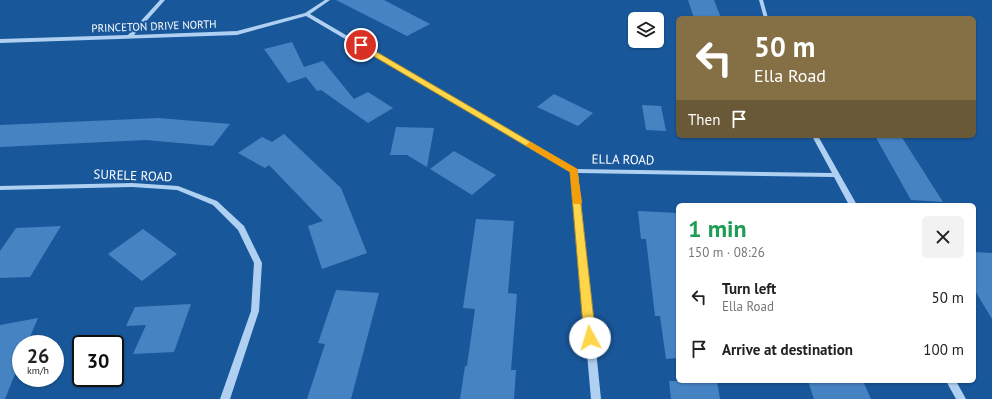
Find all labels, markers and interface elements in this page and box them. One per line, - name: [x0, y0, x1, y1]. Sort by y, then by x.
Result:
- map controls: [628, 12, 664, 48]
- button: layers: [628, 12, 664, 48]
- street label: PRINCETON DRIVE NORTH: [91, 17, 217, 35]
- pin: [344, 28, 378, 62]
- text: 50 m: [754, 28, 815, 65]
- icon: left: [688, 32, 740, 84]
- icon: arrive: [350, 34, 372, 56]
- text: Ella Road: [754, 64, 826, 87]
- icon: arrive: [728, 108, 750, 130]
- text: Then: [688, 110, 720, 129]
- street label: ELLA ROAD: [591, 150, 655, 169]
- street label: SURELE ROAD: [93, 166, 173, 185]
- text: 1 min: [688, 213, 747, 244]
- button: close: [922, 216, 964, 258]
- text: 150 m · 08:26: [688, 244, 765, 261]
- text: Turn left: [722, 279, 776, 298]
- icon: left: [688, 286, 710, 308]
- text: 50 m: [931, 288, 964, 307]
- text: Ella Road: [722, 298, 774, 315]
- position arrow: [569, 317, 611, 359]
- speed limit sign: 30: [72, 335, 124, 387]
- icon: arrive: [688, 338, 710, 360]
- text: Arrive at destination: [722, 340, 853, 359]
- text: 100 m: [923, 340, 964, 359]
- text: 26: [27, 343, 49, 369]
- text: km/h: [27, 364, 49, 377]

